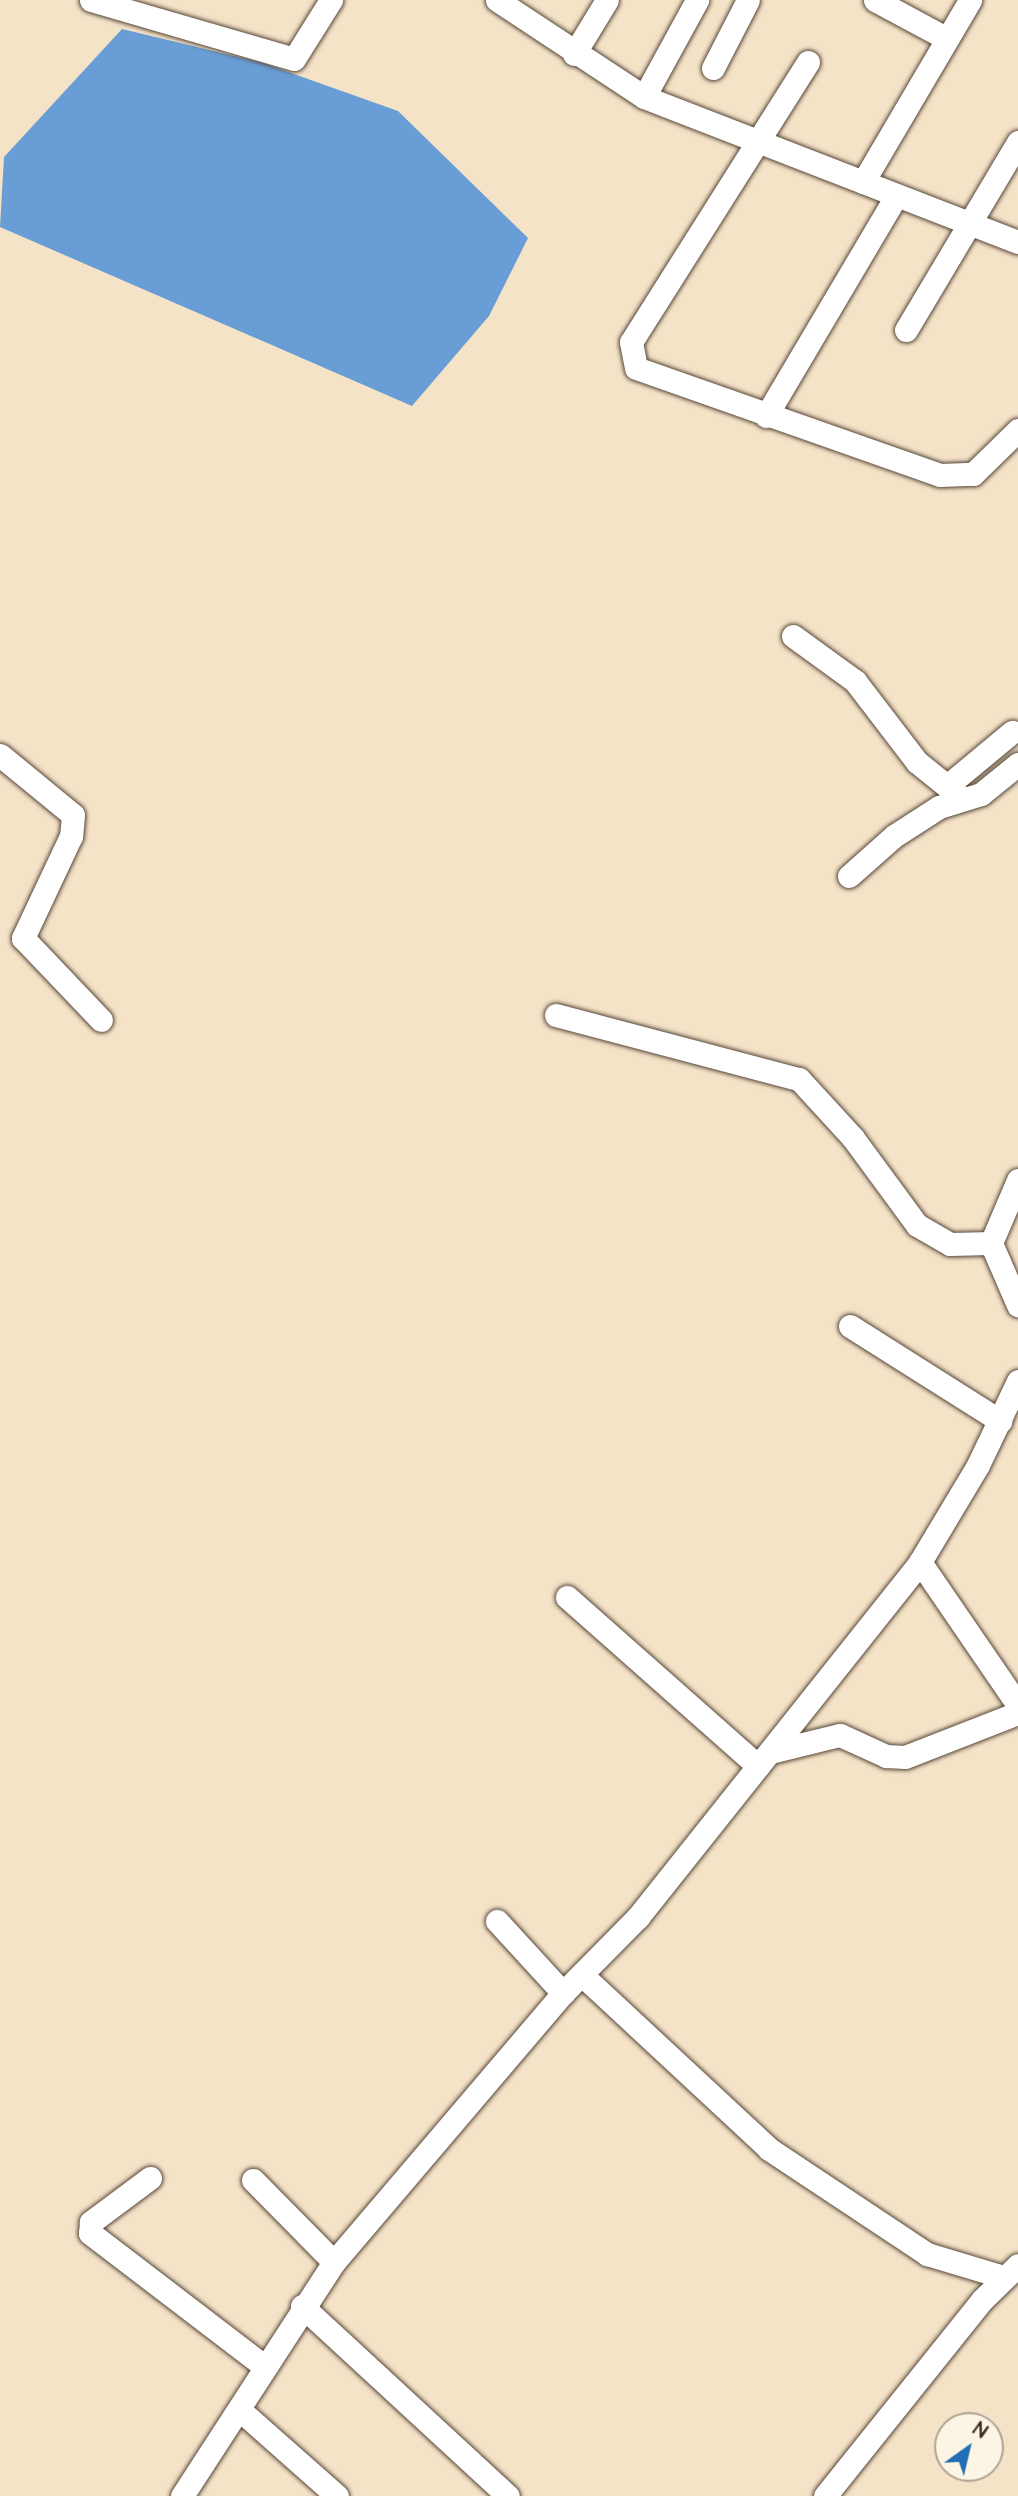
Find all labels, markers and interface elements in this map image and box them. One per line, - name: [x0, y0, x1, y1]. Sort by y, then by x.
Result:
- north arrow: [934, 2412, 1004, 2482]
- text: N: [967, 2416, 992, 2445]

